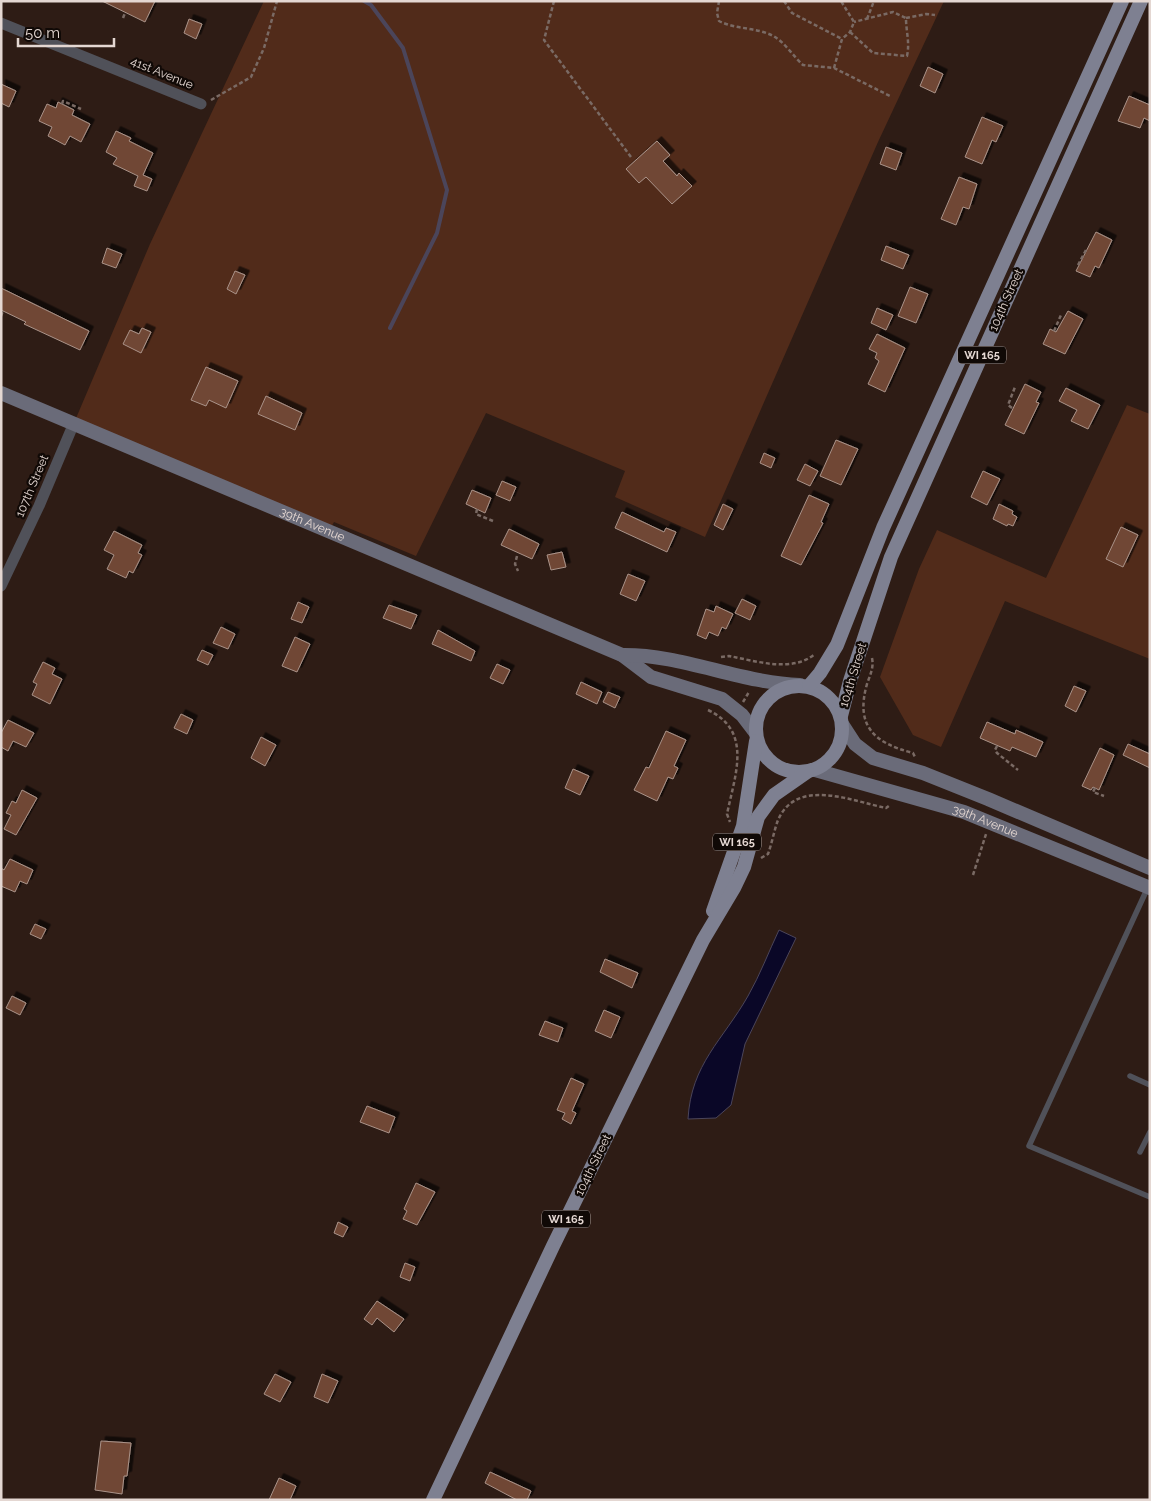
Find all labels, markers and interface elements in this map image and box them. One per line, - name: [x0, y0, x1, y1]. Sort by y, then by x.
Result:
- scale bar: [18, 15, 114, 47]
- text: 50 m: [25, 24, 60, 42]
- street label: 41st Avenue: [129, 54, 195, 92]
- street label: 104th Street: [986, 267, 1026, 333]
- road number: WI 165: [958, 346, 1006, 364]
- street label: 107th Street: [13, 453, 51, 519]
- street label: 39th Avenue: [278, 504, 347, 544]
- street label: 104th Street: [837, 641, 869, 709]
- street label: 39th Avenue: [951, 802, 1020, 840]
- road number: WI 165: [713, 834, 761, 850]
- street label: 104th Street: [572, 1132, 614, 1198]
- road number: WI 165: [542, 1210, 590, 1228]

